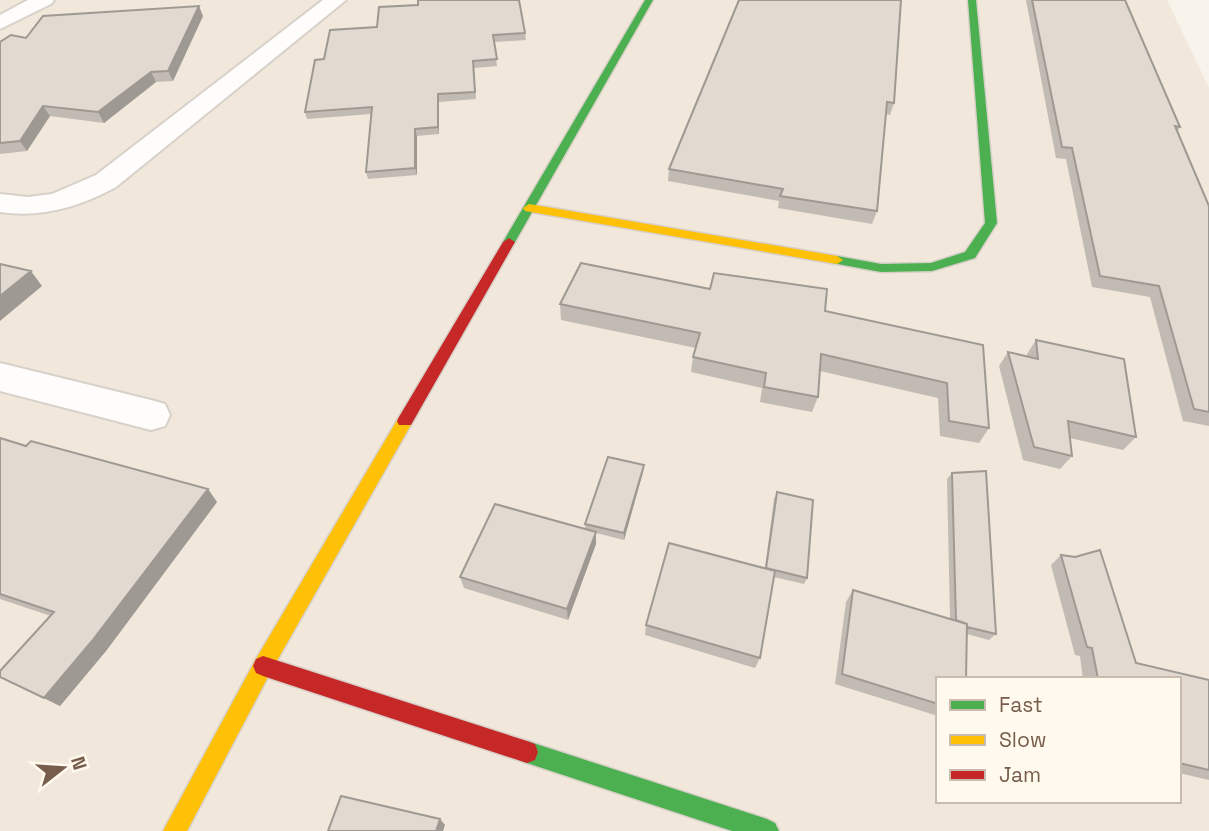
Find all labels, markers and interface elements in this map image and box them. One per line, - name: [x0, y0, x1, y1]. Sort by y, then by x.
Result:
- legend: [936, 677, 1181, 803]
- text: Fast: [999, 691, 1043, 718]
- text: Slow: [999, 726, 1047, 753]
- north arrow: [28, 733, 98, 803]
- text: N: [65, 753, 93, 773]
- text: Jam: [999, 761, 1041, 788]

